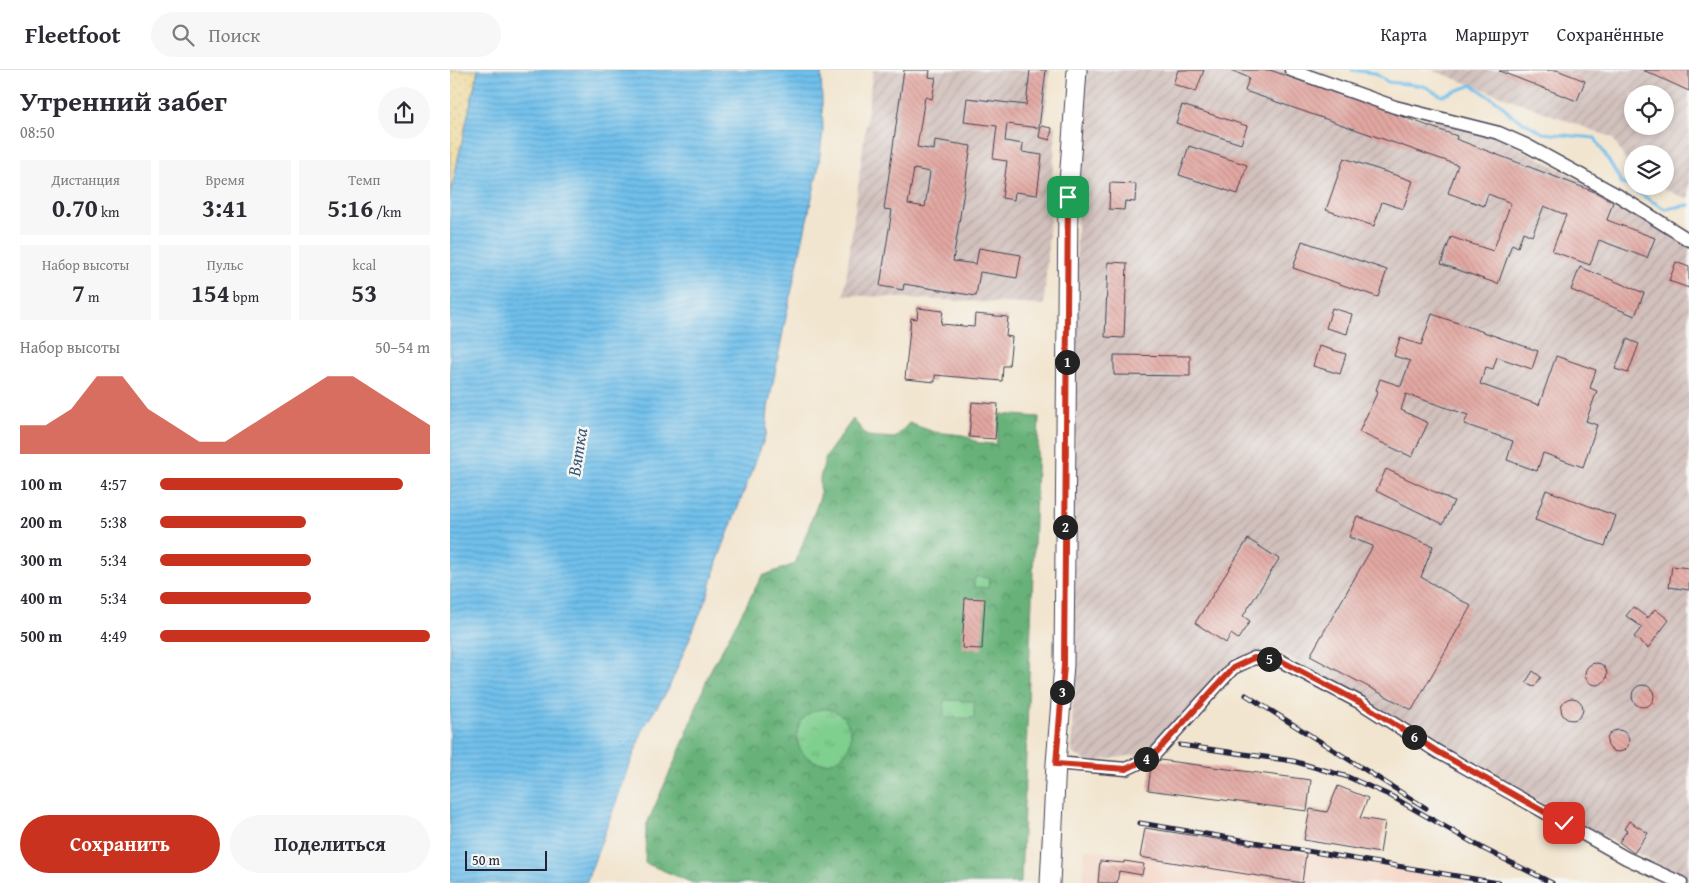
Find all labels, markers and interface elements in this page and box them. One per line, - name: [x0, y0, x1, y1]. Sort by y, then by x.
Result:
- search box: [151, 12, 501, 57]
- text: Fleetfoot: [25, 17, 121, 52]
- icon: search: [169, 21, 197, 49]
- text: Поиск: [209, 21, 260, 49]
- text: Карта: [1381, 21, 1427, 48]
- text: Маршрут: [1455, 21, 1529, 48]
- text: Сохранённые: [1557, 21, 1664, 48]
- text: Утренний забег: [20, 80, 227, 121]
- map controls: [1624, 85, 1674, 195]
- button: locate: [1624, 85, 1674, 135]
- button: share: [378, 87, 430, 139]
- text: 08:50: [20, 120, 55, 144]
- button: layers: [1624, 145, 1674, 195]
- text: Дистанция: [51, 170, 120, 190]
- text: Время: [205, 170, 245, 190]
- text: Темп: [348, 170, 380, 190]
- pin: [1047, 176, 1089, 218]
- icon: arrive: [1054, 183, 1082, 211]
- text: 0.70: [52, 190, 98, 226]
- text: 3:41: [202, 190, 248, 226]
- text: 5:16: [327, 190, 373, 226]
- text: km: [98, 202, 119, 222]
- text: /km: [373, 202, 401, 222]
- text: Набор высоты: [42, 255, 129, 275]
- text: Пульс: [207, 255, 243, 275]
- text: kcal: [352, 255, 376, 275]
- text: 7: [72, 275, 85, 311]
- text: 154: [191, 275, 230, 311]
- text: 53: [351, 275, 377, 311]
- text: m: [85, 287, 99, 307]
- text: bpm: [230, 287, 259, 307]
- text: Набор высоты: [20, 335, 120, 359]
- text: 50–54 m: [375, 335, 430, 359]
- pin: 1: [1054, 350, 1080, 374]
- text: 1: [1064, 352, 1071, 372]
- water label: Вятка: [560, 425, 594, 479]
- text: 100 m: [20, 472, 62, 496]
- text: 4:57: [100, 472, 127, 496]
- text: 200 m: [20, 510, 62, 534]
- text: 5:38: [100, 510, 127, 534]
- pin: 2: [1052, 514, 1078, 540]
- text: 2: [1062, 517, 1069, 537]
- text: 300 m: [20, 548, 62, 572]
- text: 5:34: [100, 548, 127, 572]
- text: 400 m: [20, 586, 62, 610]
- text: 5:34: [100, 586, 127, 610]
- text: 500 m: [20, 624, 62, 648]
- text: 4:49: [100, 624, 127, 648]
- pin: 5: [1256, 646, 1282, 672]
- text: 5: [1266, 649, 1273, 669]
- pin: 3: [1050, 680, 1074, 704]
- text: 3: [1059, 682, 1066, 702]
- pin: 6: [1402, 724, 1426, 750]
- text: 6: [1411, 727, 1418, 747]
- pin: 4: [1134, 746, 1158, 772]
- text: 4: [1143, 749, 1150, 769]
- pin: [1543, 802, 1585, 844]
- icon: check: [1550, 809, 1578, 837]
- button: Сохранить: [20, 815, 220, 873]
- button: Поделиться: [230, 815, 430, 873]
- scale bar: [465, 848, 548, 871]
- text: 50 m: [472, 850, 500, 870]

